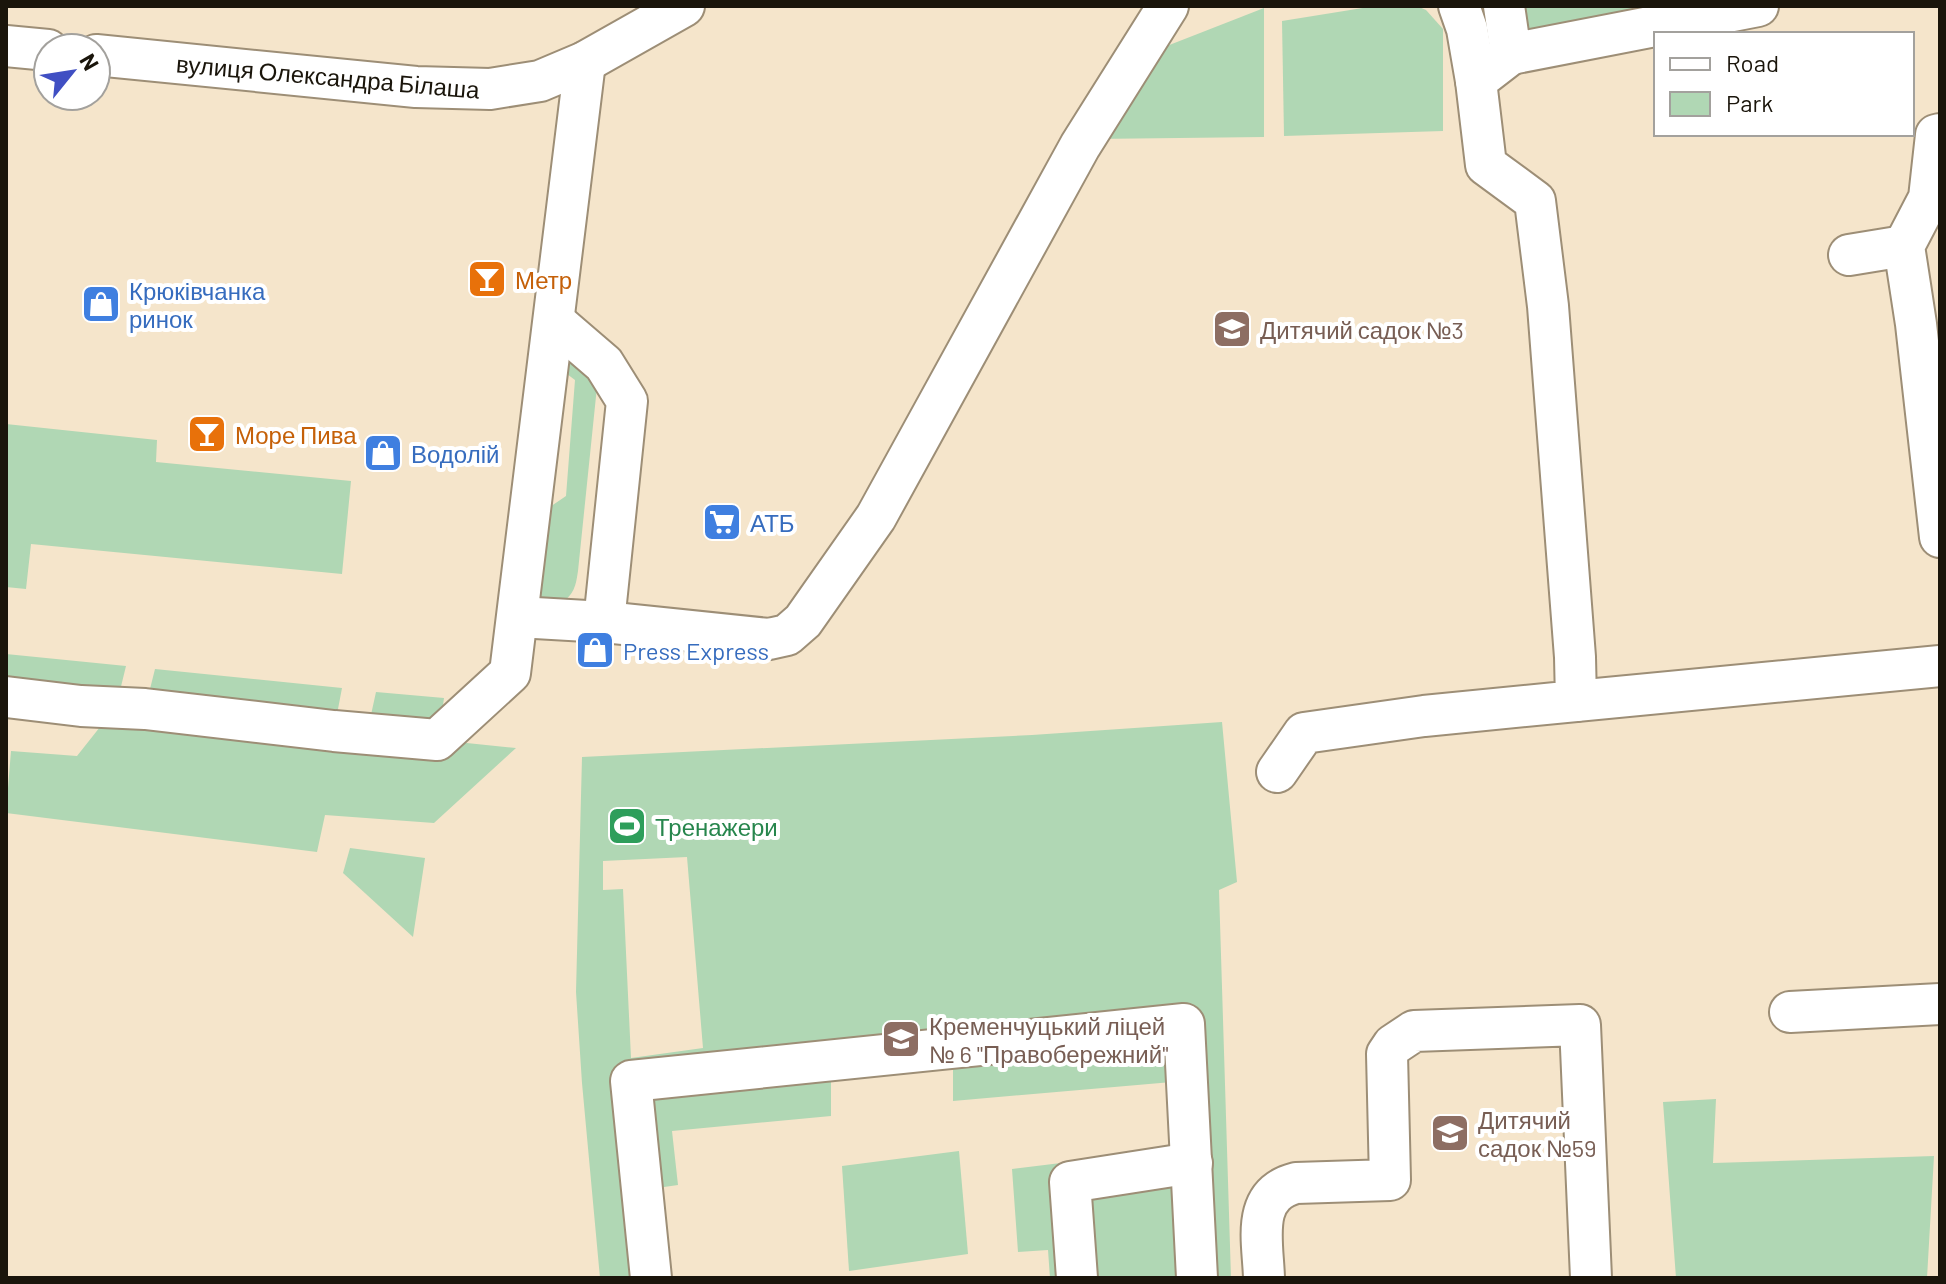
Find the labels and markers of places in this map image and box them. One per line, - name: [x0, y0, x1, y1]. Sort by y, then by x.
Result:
- bar icon: Метр: [466, 258, 508, 300]
- place label: Метр: [515, 265, 572, 294]
- place label: Крюківчанка ринок: [129, 276, 266, 333]
- shop icon: Крюківчанка ринок: [80, 283, 122, 325]
- school or university icon: Дитячий садок №3: [1211, 308, 1253, 350]
- place label: Дитячий садок №3: [1260, 315, 1464, 344]
- bar icon: Море Пива: [186, 413, 228, 455]
- place label: Море Пива: [235, 420, 357, 449]
- shop icon: Водолій: [362, 432, 404, 474]
- place label: Водолій: [411, 439, 499, 468]
- supermarket icon: АТБ: [701, 501, 743, 543]
- place label: АТБ: [750, 508, 795, 537]
- shop icon: Press Express: [574, 629, 616, 671]
- place label: Press Express: [623, 636, 769, 665]
- sports icon: Тренажери: [606, 805, 648, 847]
- place label: Тренажери: [655, 812, 778, 841]
- place label: Кременчуцький ліцей № 6 "Правобережний": [929, 1011, 1168, 1068]
- school or university icon: Кременчуцький ліцей № 6 "Правобережний": [880, 1018, 922, 1060]
- place label: Дитячий садок №59: [1478, 1105, 1597, 1162]
- school or university icon: Дитячий садок №59: [1429, 1112, 1471, 1154]

